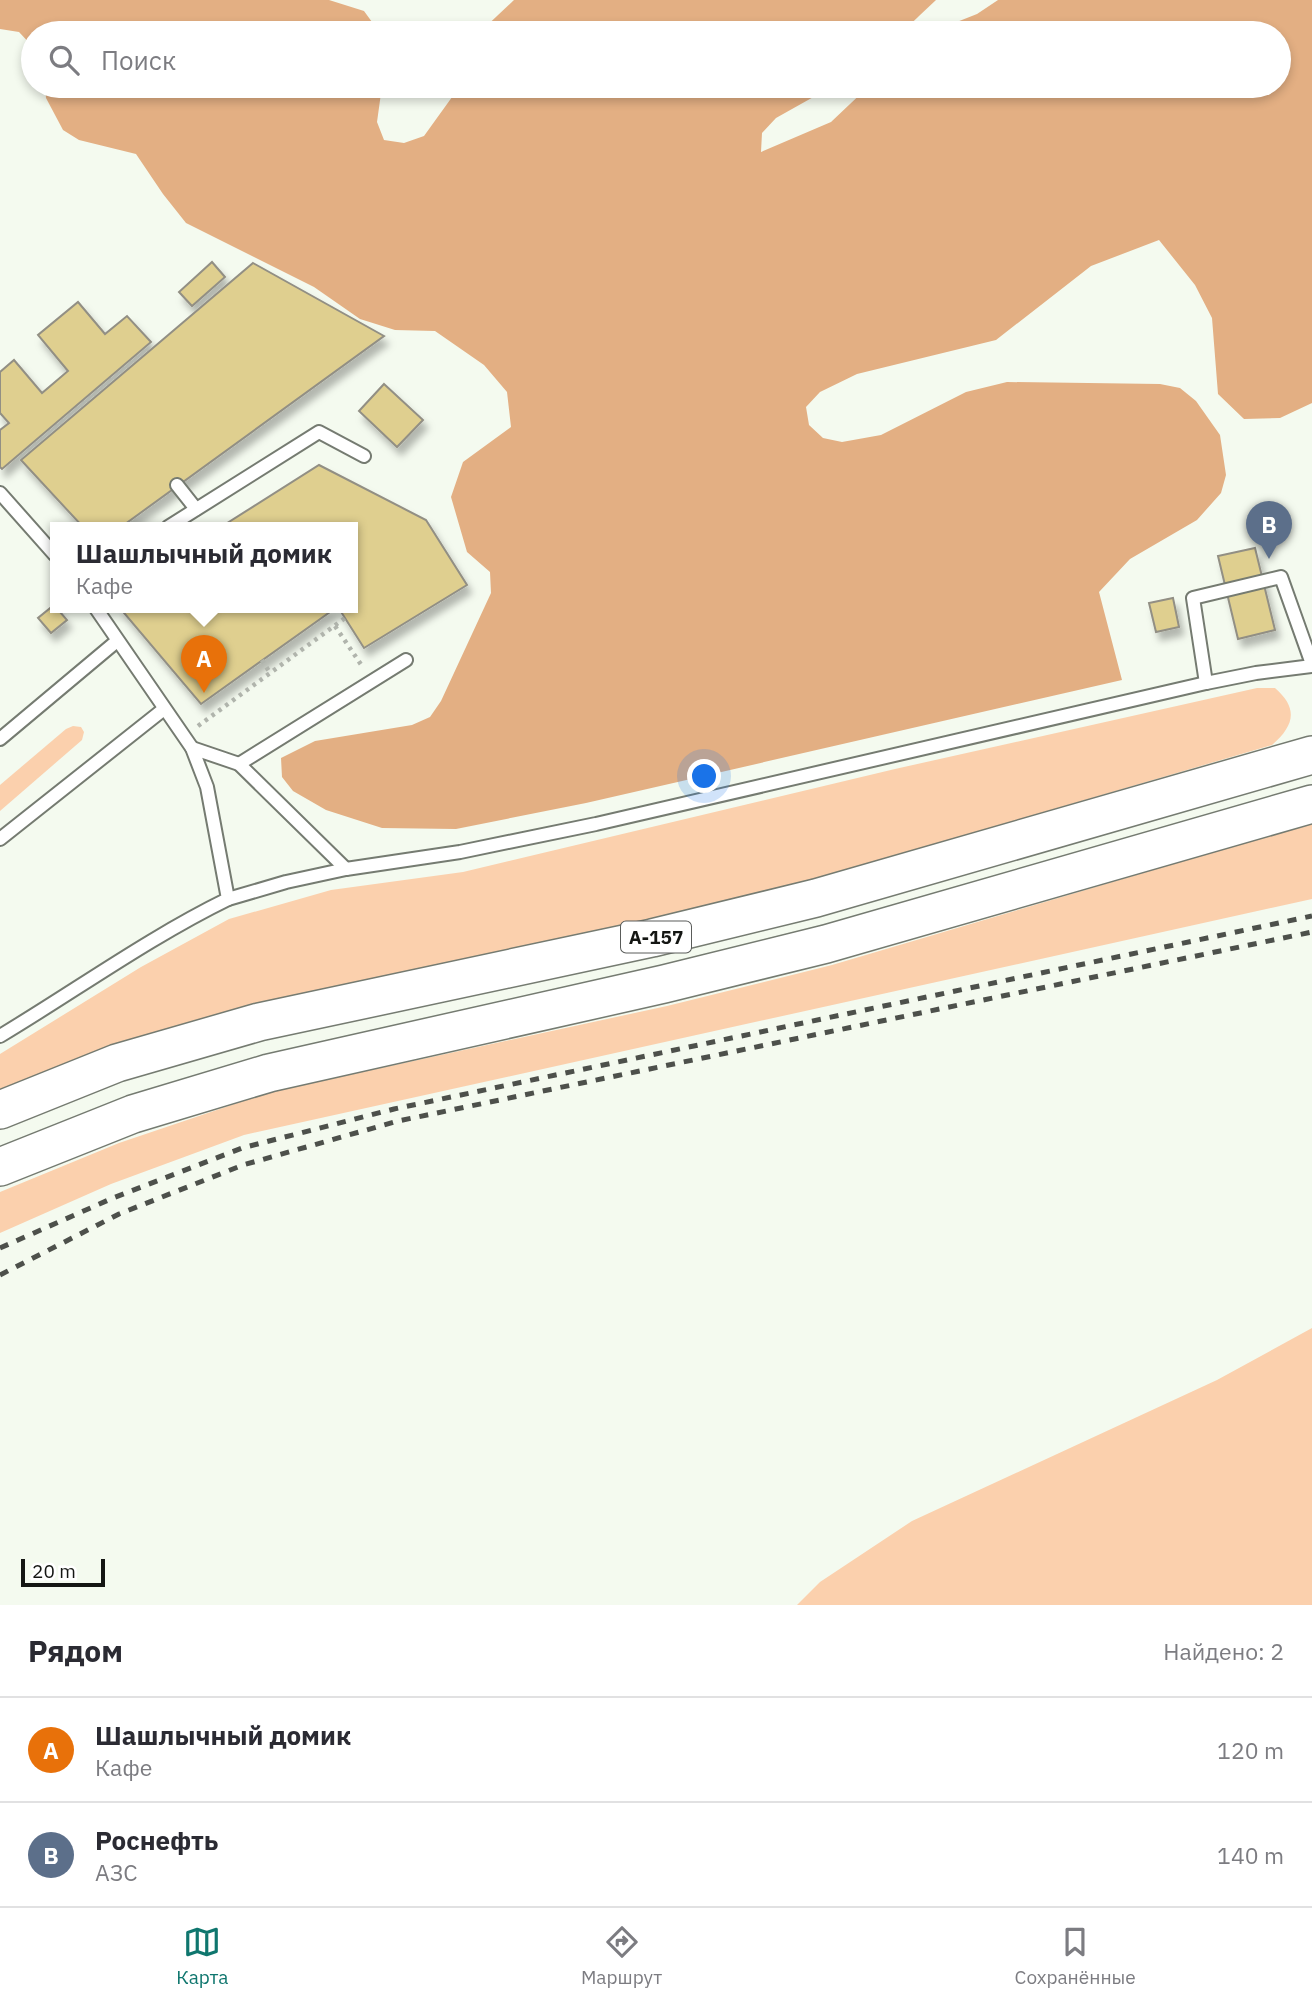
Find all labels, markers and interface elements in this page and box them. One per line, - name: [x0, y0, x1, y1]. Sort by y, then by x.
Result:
- search box: [21, 21, 1291, 98]
- icon: search: [45, 41, 83, 79]
- text: Поиск: [101, 43, 176, 77]
- pin: B: [1246, 501, 1292, 559]
- popup: [50, 522, 358, 613]
- text: Шашлычный домик: [76, 536, 332, 570]
- text: Кафе: [76, 570, 133, 600]
- pin: A: [181, 635, 227, 693]
- your location: [687, 759, 721, 793]
- road number: А-157: [621, 922, 691, 953]
- scale bar: [21, 1556, 105, 1588]
- text: 20 m: [32, 1559, 76, 1583]
- text: Рядом: [28, 1631, 123, 1670]
- text: Найдено: 2: [1163, 1636, 1284, 1666]
- text: Шашлычный домик: [95, 1718, 351, 1752]
- text: A: [43, 1735, 59, 1765]
- text: 120 m: [1217, 1735, 1284, 1765]
- text: Кафе: [95, 1752, 152, 1782]
- text: Роснефть: [95, 1823, 218, 1857]
- text: B: [43, 1840, 59, 1870]
- text: 140 m: [1217, 1840, 1284, 1870]
- text: АЗС: [95, 1857, 138, 1887]
- tab: Карта: [176, 1923, 229, 1989]
- tab: Маршрут: [581, 1923, 662, 1989]
- tab: Сохранённые: [1015, 1923, 1136, 1989]

